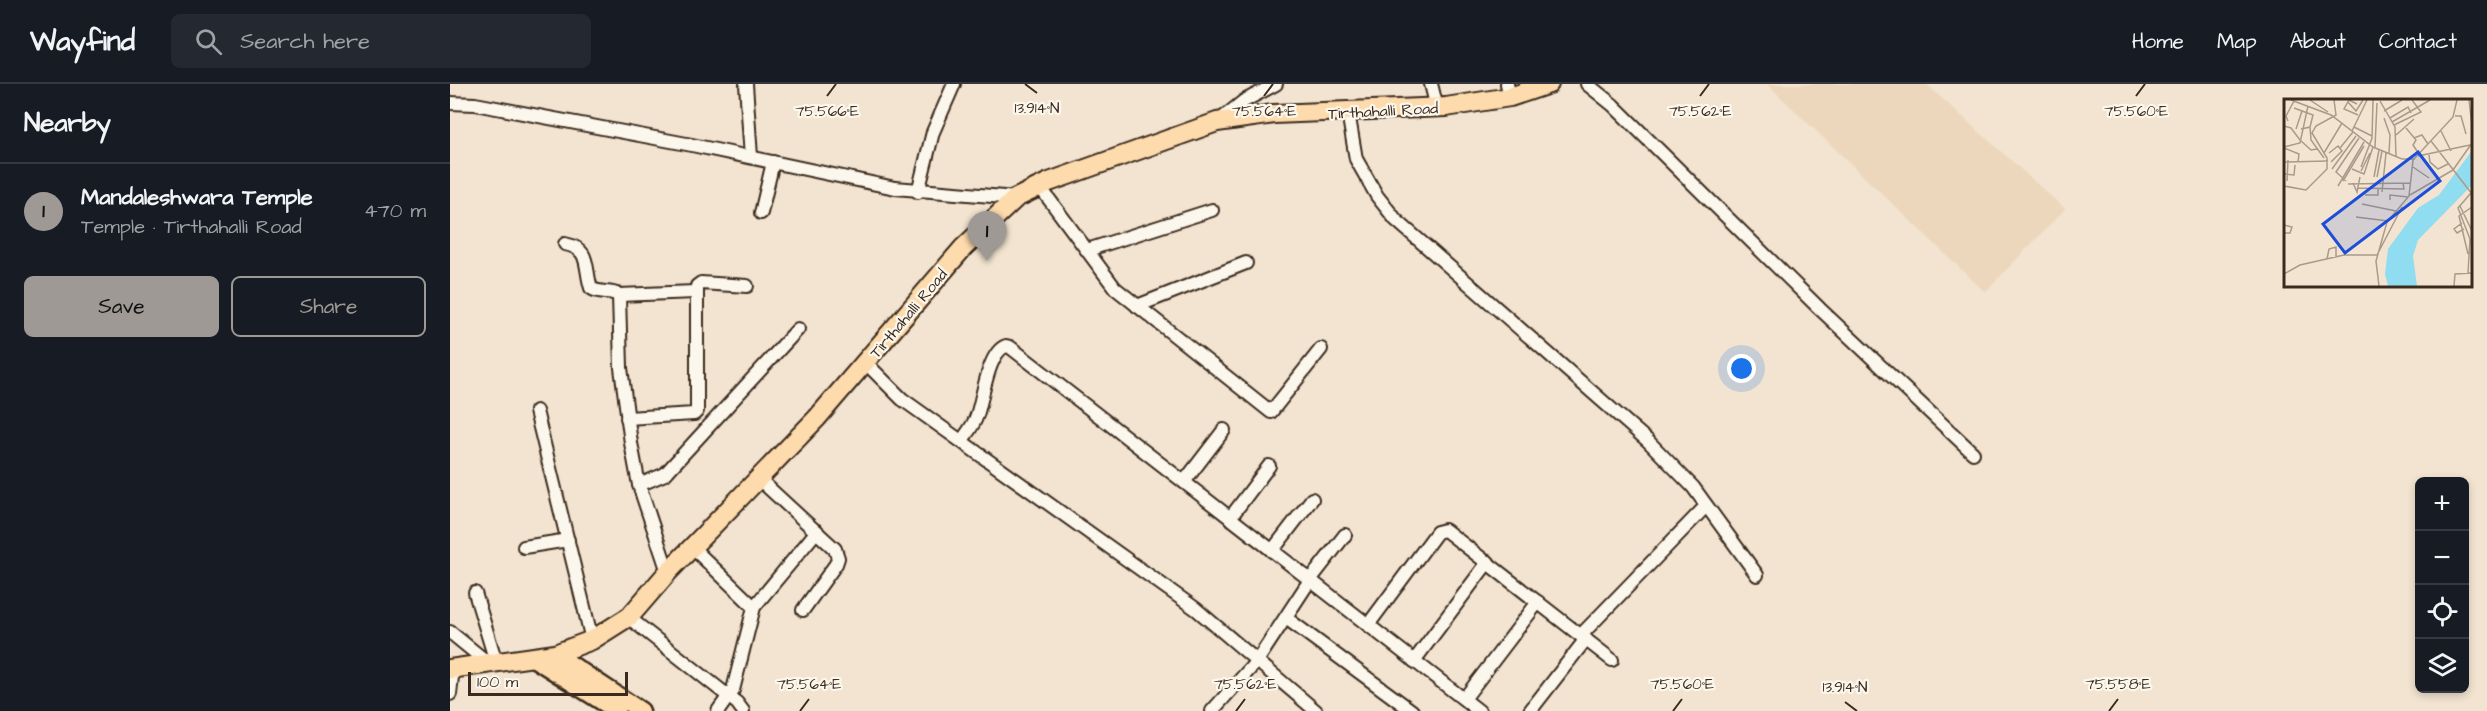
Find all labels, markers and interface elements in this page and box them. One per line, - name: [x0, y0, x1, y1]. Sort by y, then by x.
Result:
- search box: [171, 14, 591, 68]
- text: Wayfind: [30, 22, 135, 61]
- icon: search: [192, 25, 225, 58]
- text: Search here: [240, 26, 370, 57]
- text: Home: [2132, 27, 2184, 56]
- text: Map: [2217, 27, 2257, 56]
- text: About: [2290, 27, 2346, 56]
- text: Contact: [2379, 27, 2457, 56]
- street label: Tirthahalli Road: [1327, 97, 1439, 125]
- text: 13.914°N: [1014, 98, 1060, 119]
- inset map: [2284, 99, 2472, 286]
- text: 75.566°E: [795, 101, 859, 122]
- text: 75.564°E: [1232, 101, 1296, 122]
- text: 75.562°E: [1669, 101, 1731, 122]
- text: 75.560°E: [2104, 101, 2168, 122]
- text: Nearby: [24, 105, 111, 141]
- text: Mandaleshwara Temple: [81, 182, 313, 213]
- text: 1: [42, 197, 45, 225]
- text: 470 m: [364, 197, 426, 225]
- pin: 1: [968, 212, 1006, 261]
- text: Temple · Tirthahalli Road: [81, 213, 302, 241]
- street label: Tirthahalli Road: [865, 264, 953, 363]
- button: Save: [24, 276, 219, 337]
- button: Share: [231, 276, 426, 337]
- your location: [1727, 354, 1756, 383]
- map controls: [2415, 477, 2469, 693]
- button: +: [2415, 477, 2469, 531]
- button: −: [2415, 531, 2469, 585]
- button: locate: [2415, 585, 2469, 639]
- button: layers: [2415, 639, 2469, 693]
- scale bar: [468, 669, 628, 696]
- text: 100 m: [477, 671, 518, 693]
- text: 75.564°E: [777, 674, 841, 695]
- text: 75.562°E: [1214, 674, 1276, 695]
- text: 75.560°E: [1650, 674, 1714, 695]
- text: 75.558°E: [2085, 674, 2151, 695]
- text: 13.914°N: [1822, 677, 1868, 698]

